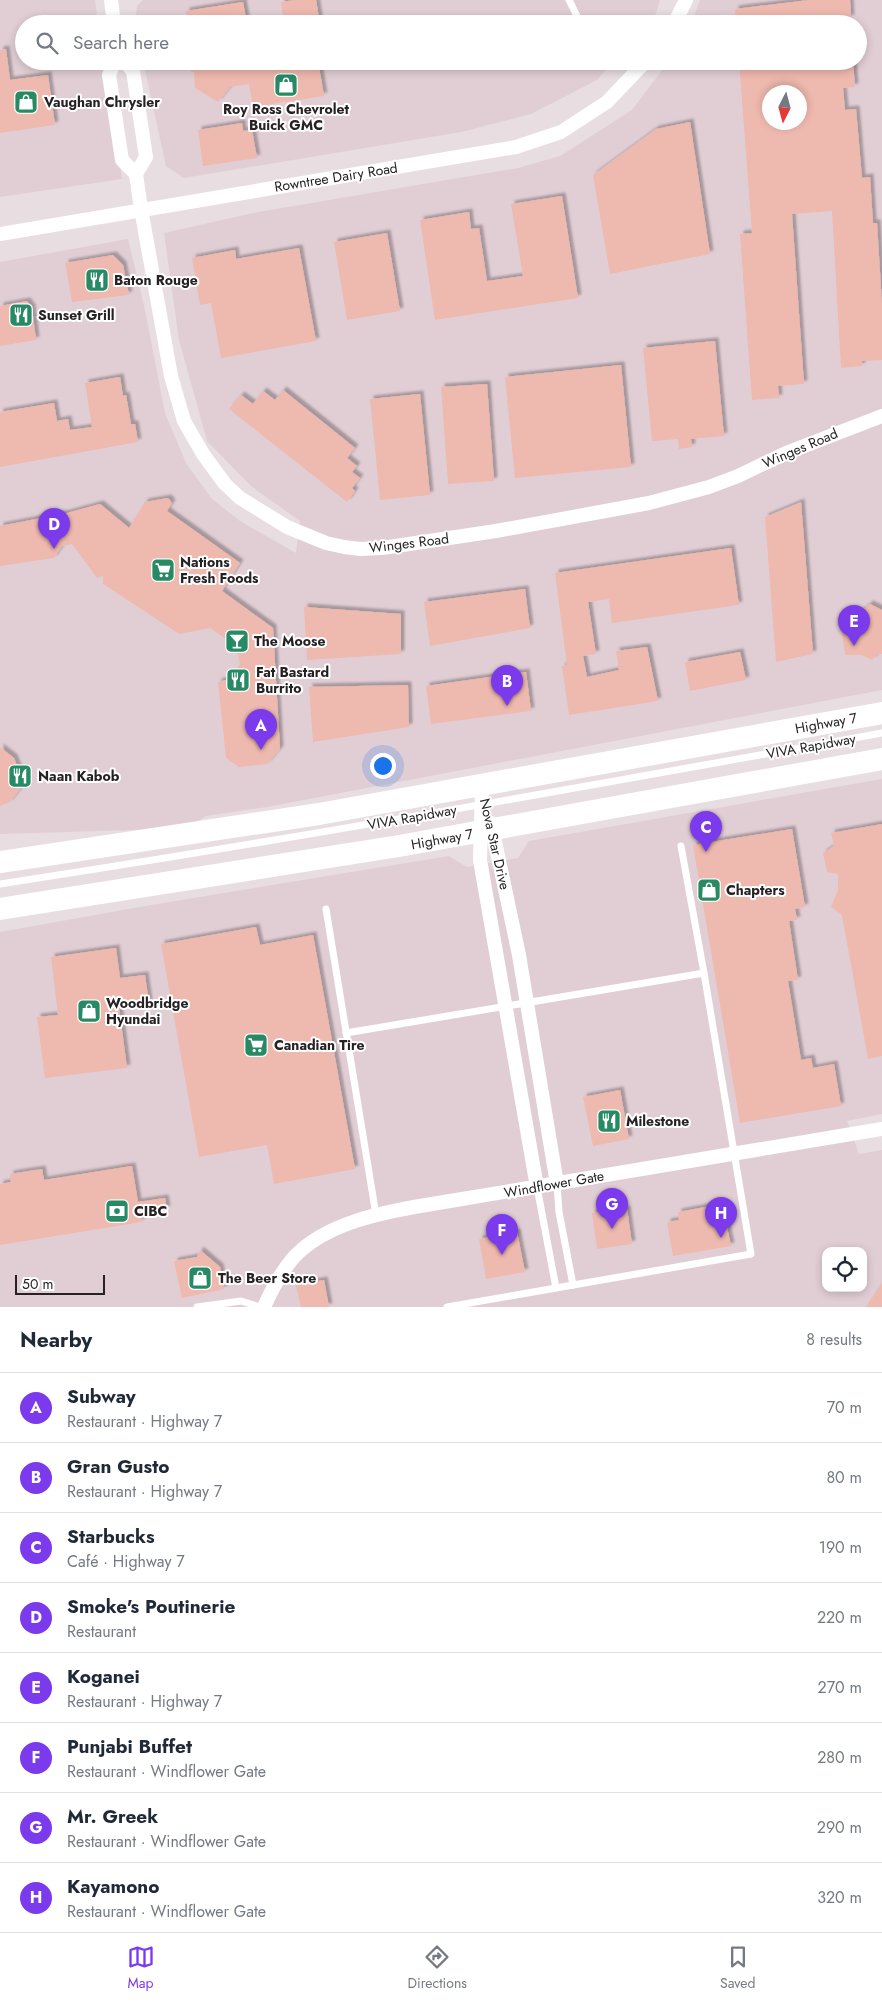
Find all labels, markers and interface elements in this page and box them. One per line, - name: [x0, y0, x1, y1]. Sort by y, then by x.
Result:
- search box: [15, 15, 867, 70]
- icon: search: [33, 29, 61, 57]
- text: Search here: [73, 29, 169, 56]
- shop icon: Roy Ross Chevrolet Buick GMC: [273, 72, 299, 98]
- north arrow: [762, 85, 807, 130]
- shop icon: Vaughan Chrysler: [13, 89, 39, 115]
- place label: Vaughan Chrysler: [43, 92, 160, 112]
- place label: Roy Ross Chevrolet Buick GMC: [223, 99, 350, 135]
- street label: Rowntree Dairy Road: [273, 157, 399, 197]
- restaurant icon: Baton Rouge: [84, 267, 110, 293]
- place label: Baton Rouge: [114, 270, 198, 290]
- restaurant icon: Sunset Grill: [8, 302, 34, 328]
- place label: Sunset Grill: [38, 305, 114, 325]
- street label: Winges Road: [759, 423, 841, 473]
- pin: D: [38, 508, 70, 549]
- street label: Winges Road: [368, 528, 450, 558]
- place label: Nations Fresh Foods: [180, 552, 259, 588]
- supermarket icon: Nations Fresh Foods: [150, 557, 176, 583]
- pin: E: [838, 605, 870, 646]
- bar icon: The Moose: [224, 628, 250, 654]
- place label: The Moose: [254, 631, 325, 651]
- place label: Fat Bastard Burrito: [256, 662, 329, 698]
- pin: B: [491, 665, 523, 706]
- restaurant icon: Fat Bastard Burrito: [225, 667, 251, 693]
- street label: Highway 7: [793, 708, 859, 738]
- pin: A: [245, 709, 277, 750]
- street label: VIVA Rapidway: [765, 728, 858, 764]
- your location: [370, 753, 396, 779]
- restaurant icon: Naan Kabob: [7, 763, 33, 789]
- place label: Naan Kabob: [38, 766, 120, 786]
- street label: Nova Star Drive: [475, 796, 515, 892]
- street label: VIVA Rapidway: [366, 799, 459, 835]
- pin: C: [690, 811, 722, 852]
- street label: Highway 7: [409, 824, 475, 854]
- shop icon: Chapters: [696, 877, 722, 903]
- place label: Chapters: [726, 880, 785, 900]
- place label: Woodbridge Hyundai: [106, 993, 188, 1029]
- shop icon: Woodbridge Hyundai: [76, 998, 102, 1024]
- supermarket icon: Canadian Tire: [243, 1032, 269, 1058]
- place label: Canadian Tire: [274, 1035, 365, 1055]
- restaurant icon: Milestone: [596, 1108, 622, 1134]
- place label: Milestone: [626, 1111, 689, 1131]
- street label: Windflower Gate: [502, 1165, 606, 1203]
- pin: G: [596, 1188, 628, 1229]
- pin: H: [705, 1197, 737, 1238]
- bank icon: CIBC: [104, 1198, 130, 1224]
- place label: CIBC: [134, 1201, 167, 1221]
- pin: F: [486, 1214, 518, 1255]
- map controls: [822, 1247, 867, 1292]
- button: locate: [822, 1247, 867, 1292]
- shop icon: The Beer Store: [187, 1265, 213, 1291]
- place label: The Beer Store: [218, 1268, 316, 1288]
- scale bar: [15, 1272, 105, 1295]
- text: 50 m: [22, 1274, 53, 1294]
- text: Nearby: [20, 1325, 92, 1355]
- text: 8 results: [806, 1328, 862, 1351]
- text: Subway: [67, 1383, 136, 1410]
- text: A: [30, 1396, 42, 1419]
- text: 70 m: [827, 1396, 862, 1419]
- text: Restaurant · Highway 7: [67, 1410, 222, 1433]
- text: Gran Gusto: [67, 1453, 169, 1480]
- text: B: [31, 1466, 41, 1489]
- text: 80 m: [826, 1466, 862, 1489]
- text: Restaurant · Highway 7: [67, 1480, 222, 1503]
- text: Starbucks: [67, 1523, 155, 1550]
- text: C: [30, 1536, 42, 1559]
- text: 190 m: [819, 1536, 862, 1559]
- text: Café · Highway 7: [67, 1550, 185, 1573]
- text: Smoke's Poutinerie: [67, 1593, 235, 1620]
- text: D: [30, 1606, 42, 1629]
- text: 220 m: [817, 1606, 862, 1629]
- text: Restaurant: [67, 1620, 136, 1643]
- text: Koganei: [67, 1663, 140, 1690]
- text: E: [31, 1676, 41, 1699]
- text: 270 m: [818, 1676, 862, 1699]
- text: Restaurant · Highway 7: [67, 1690, 222, 1713]
- text: Punjabi Buffet: [67, 1733, 192, 1760]
- text: F: [32, 1746, 40, 1769]
- text: 280 m: [817, 1746, 862, 1769]
- text: Restaurant · Windflower Gate: [67, 1760, 266, 1783]
- text: Mr. Greek: [67, 1803, 158, 1830]
- text: G: [29, 1816, 43, 1839]
- text: 290 m: [817, 1816, 862, 1839]
- text: Restaurant · Windflower Gate: [67, 1830, 266, 1853]
- text: Kayamono: [67, 1873, 160, 1900]
- text: H: [30, 1886, 42, 1909]
- text: 320 m: [817, 1886, 862, 1909]
- text: Restaurant · Windflower Gate: [67, 1900, 266, 1923]
- tab: Map: [127, 1943, 155, 1993]
- tab: Directions: [408, 1943, 467, 1993]
- tab: Saved: [720, 1943, 755, 1993]

